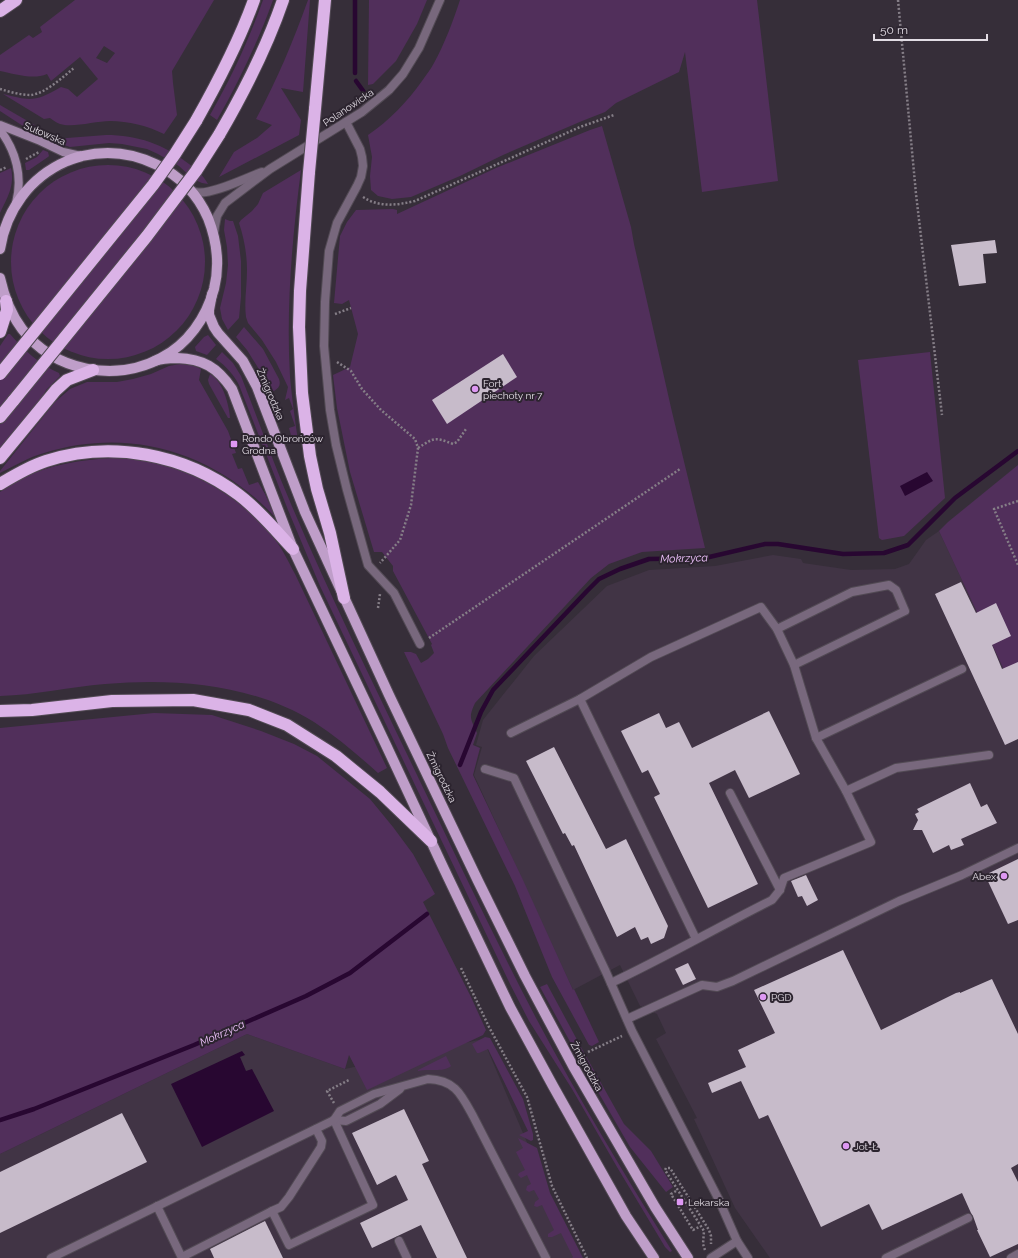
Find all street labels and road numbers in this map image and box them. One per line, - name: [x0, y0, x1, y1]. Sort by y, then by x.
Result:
- street label: Polanowicka: [321, 87, 376, 128]
- street label: Sułowska: [22, 120, 67, 147]
- street label: Żmigrodzka: [255, 367, 286, 422]
- street label: Żmigrodzka: [425, 750, 459, 804]
- street label: Żmigrodzka: [568, 1040, 605, 1093]

